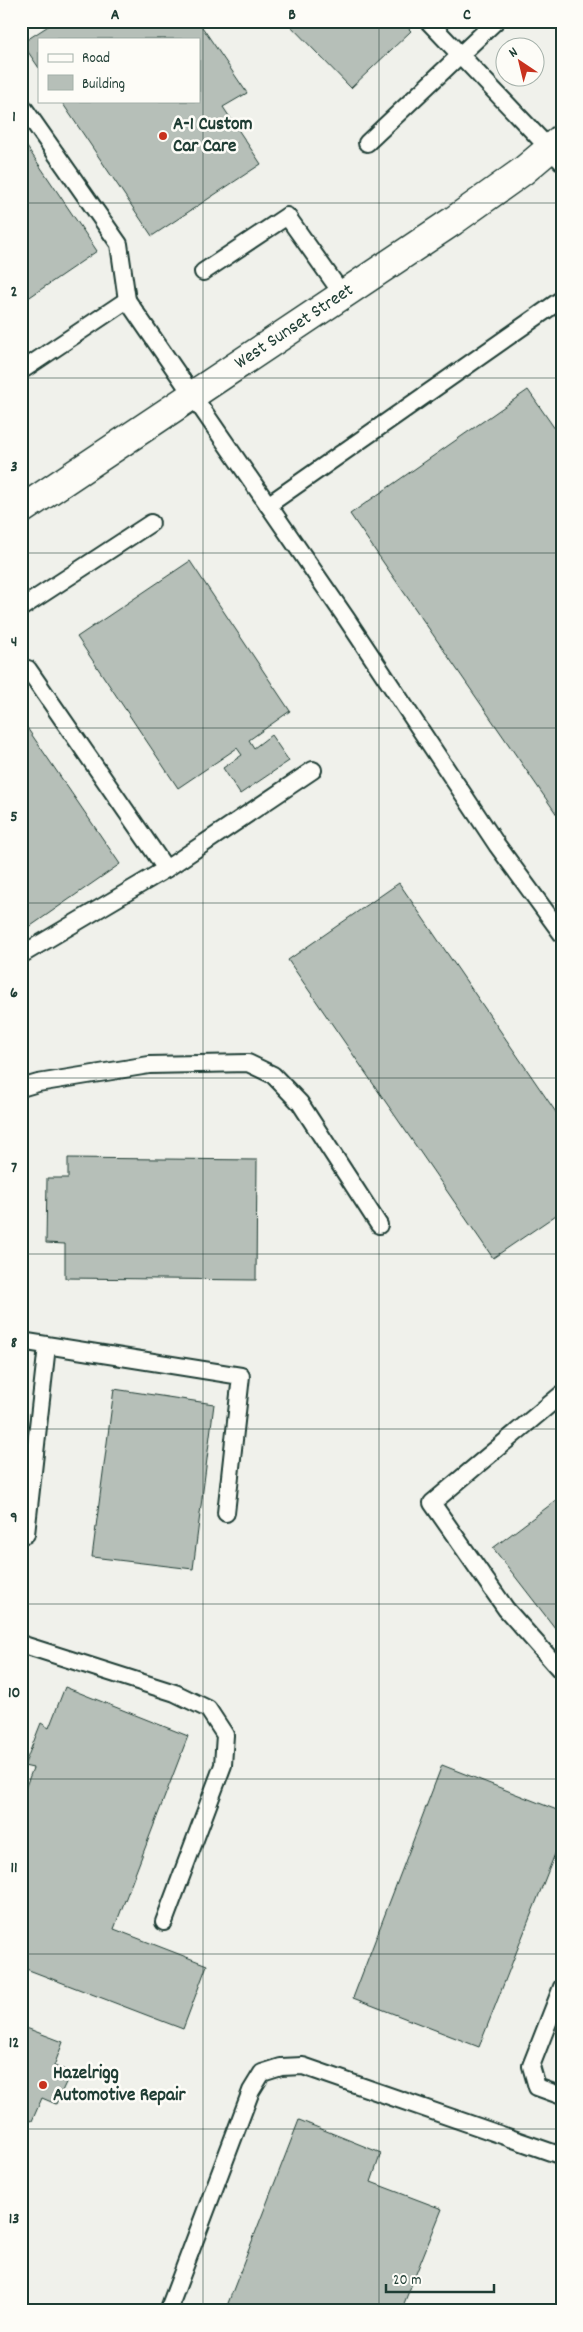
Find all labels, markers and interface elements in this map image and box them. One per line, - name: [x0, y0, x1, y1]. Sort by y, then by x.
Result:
- text: A: [111, 4, 120, 27]
- text: B: [288, 4, 296, 27]
- text: C: [463, 4, 471, 27]
- legend: [38, 38, 200, 102]
- north arrow: [496, 38, 546, 88]
- text: N: [505, 43, 522, 63]
- text: Road: [82, 48, 110, 70]
- text: Building: [82, 74, 125, 96]
- text: 1: [12, 106, 16, 129]
- place label: A-1 Custom Car Care: [173, 112, 252, 161]
- marker: A-1 Custom Car Care: [157, 130, 169, 142]
- street label: West Sunset Street: [230, 277, 359, 377]
- text: 2: [11, 281, 18, 304]
- text: 3: [10, 456, 18, 479]
- text: 4: [11, 631, 17, 654]
- text: 5: [10, 806, 18, 829]
- text: 6: [10, 982, 18, 1005]
- text: 7: [11, 1157, 17, 1180]
- text: 8: [11, 1332, 18, 1355]
- text: 9: [10, 1507, 18, 1530]
- text: 10: [8, 1682, 20, 1705]
- text: 11: [10, 1857, 18, 1880]
- text: 12: [9, 2032, 19, 2055]
- place label: Hazelrigg Automotive Repair: [53, 2061, 186, 2110]
- marker: Hazelrigg Automotive Repair: [37, 2079, 49, 2091]
- text: 13: [9, 2208, 19, 2231]
- scale bar: [386, 2262, 493, 2294]
- text: 20 m: [393, 2270, 421, 2292]

